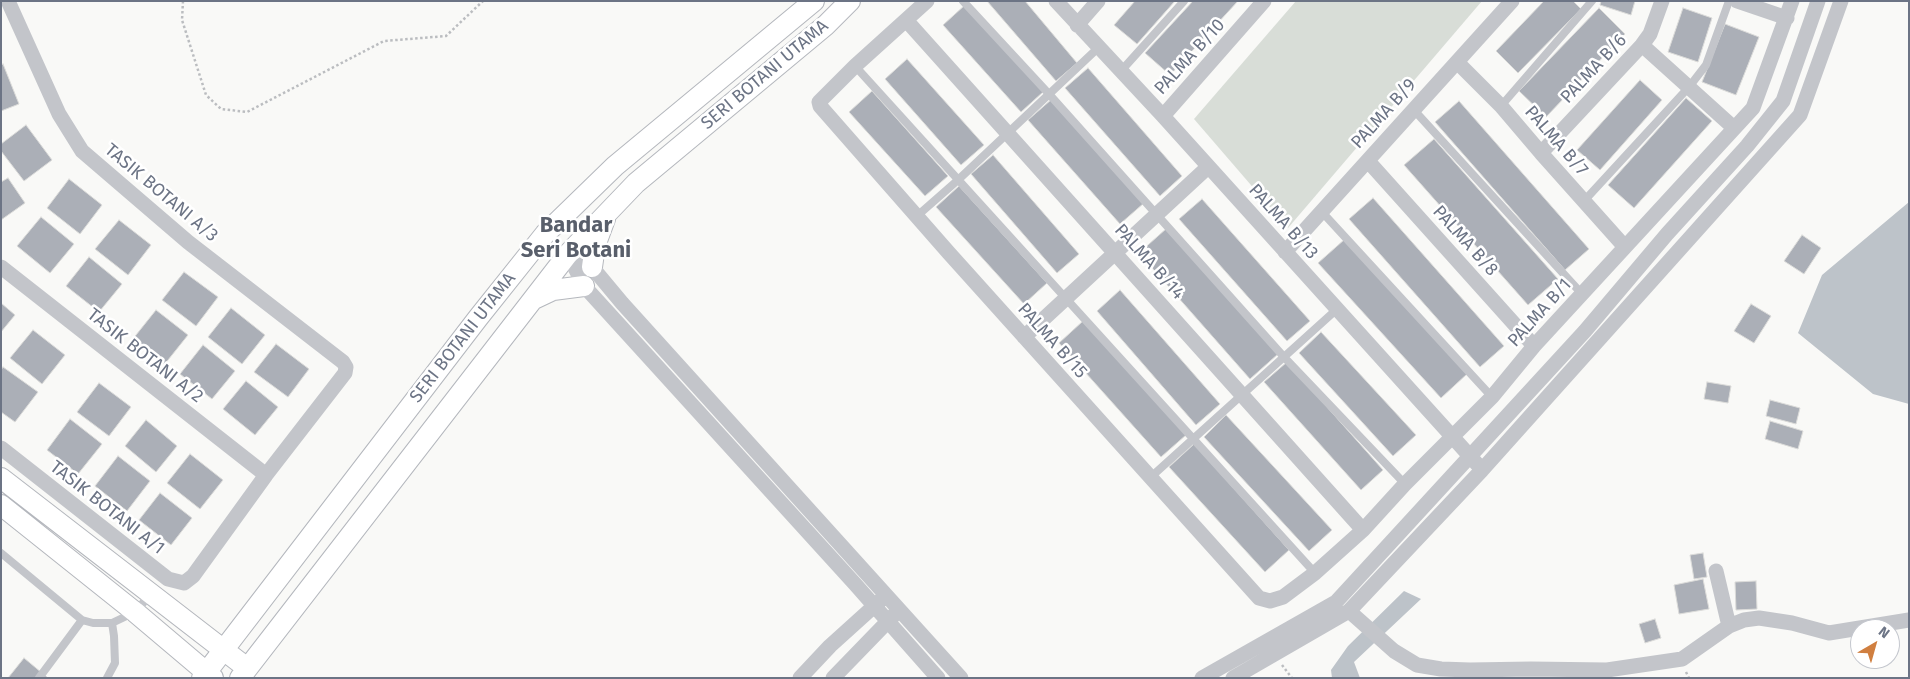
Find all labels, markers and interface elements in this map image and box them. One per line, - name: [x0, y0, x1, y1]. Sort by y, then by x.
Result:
- street label: PALMA B/10: [1150, 15, 1230, 99]
- street label: SERI BOTANI UTAMA: [697, 16, 833, 134]
- street label: PALMA B/6: [1556, 30, 1632, 108]
- street label: PALMA B/9: [1347, 75, 1421, 153]
- street label: PALMA B/7: [1520, 102, 1592, 180]
- street label: TASIK BOTANI A/3: [100, 139, 222, 247]
- street label: PALMA B/13: [1244, 180, 1322, 264]
- street label: PALMA B/8: [1428, 201, 1502, 281]
- district label: Bandar Seri Botani: [521, 213, 631, 264]
- street label: PALMA B/14: [1109, 220, 1189, 304]
- street label: SERI BOTANI UTAMA: [405, 269, 521, 407]
- street label: PALMA B/1: [1504, 274, 1576, 352]
- street label: PALMA B/15: [1013, 299, 1091, 383]
- street label: TASIK BOTANI A/2: [83, 304, 207, 408]
- street label: TASIK BOTANI A/1: [45, 457, 169, 559]
- north arrow: [1850, 619, 1900, 669]
- text: N: [1875, 623, 1893, 642]

